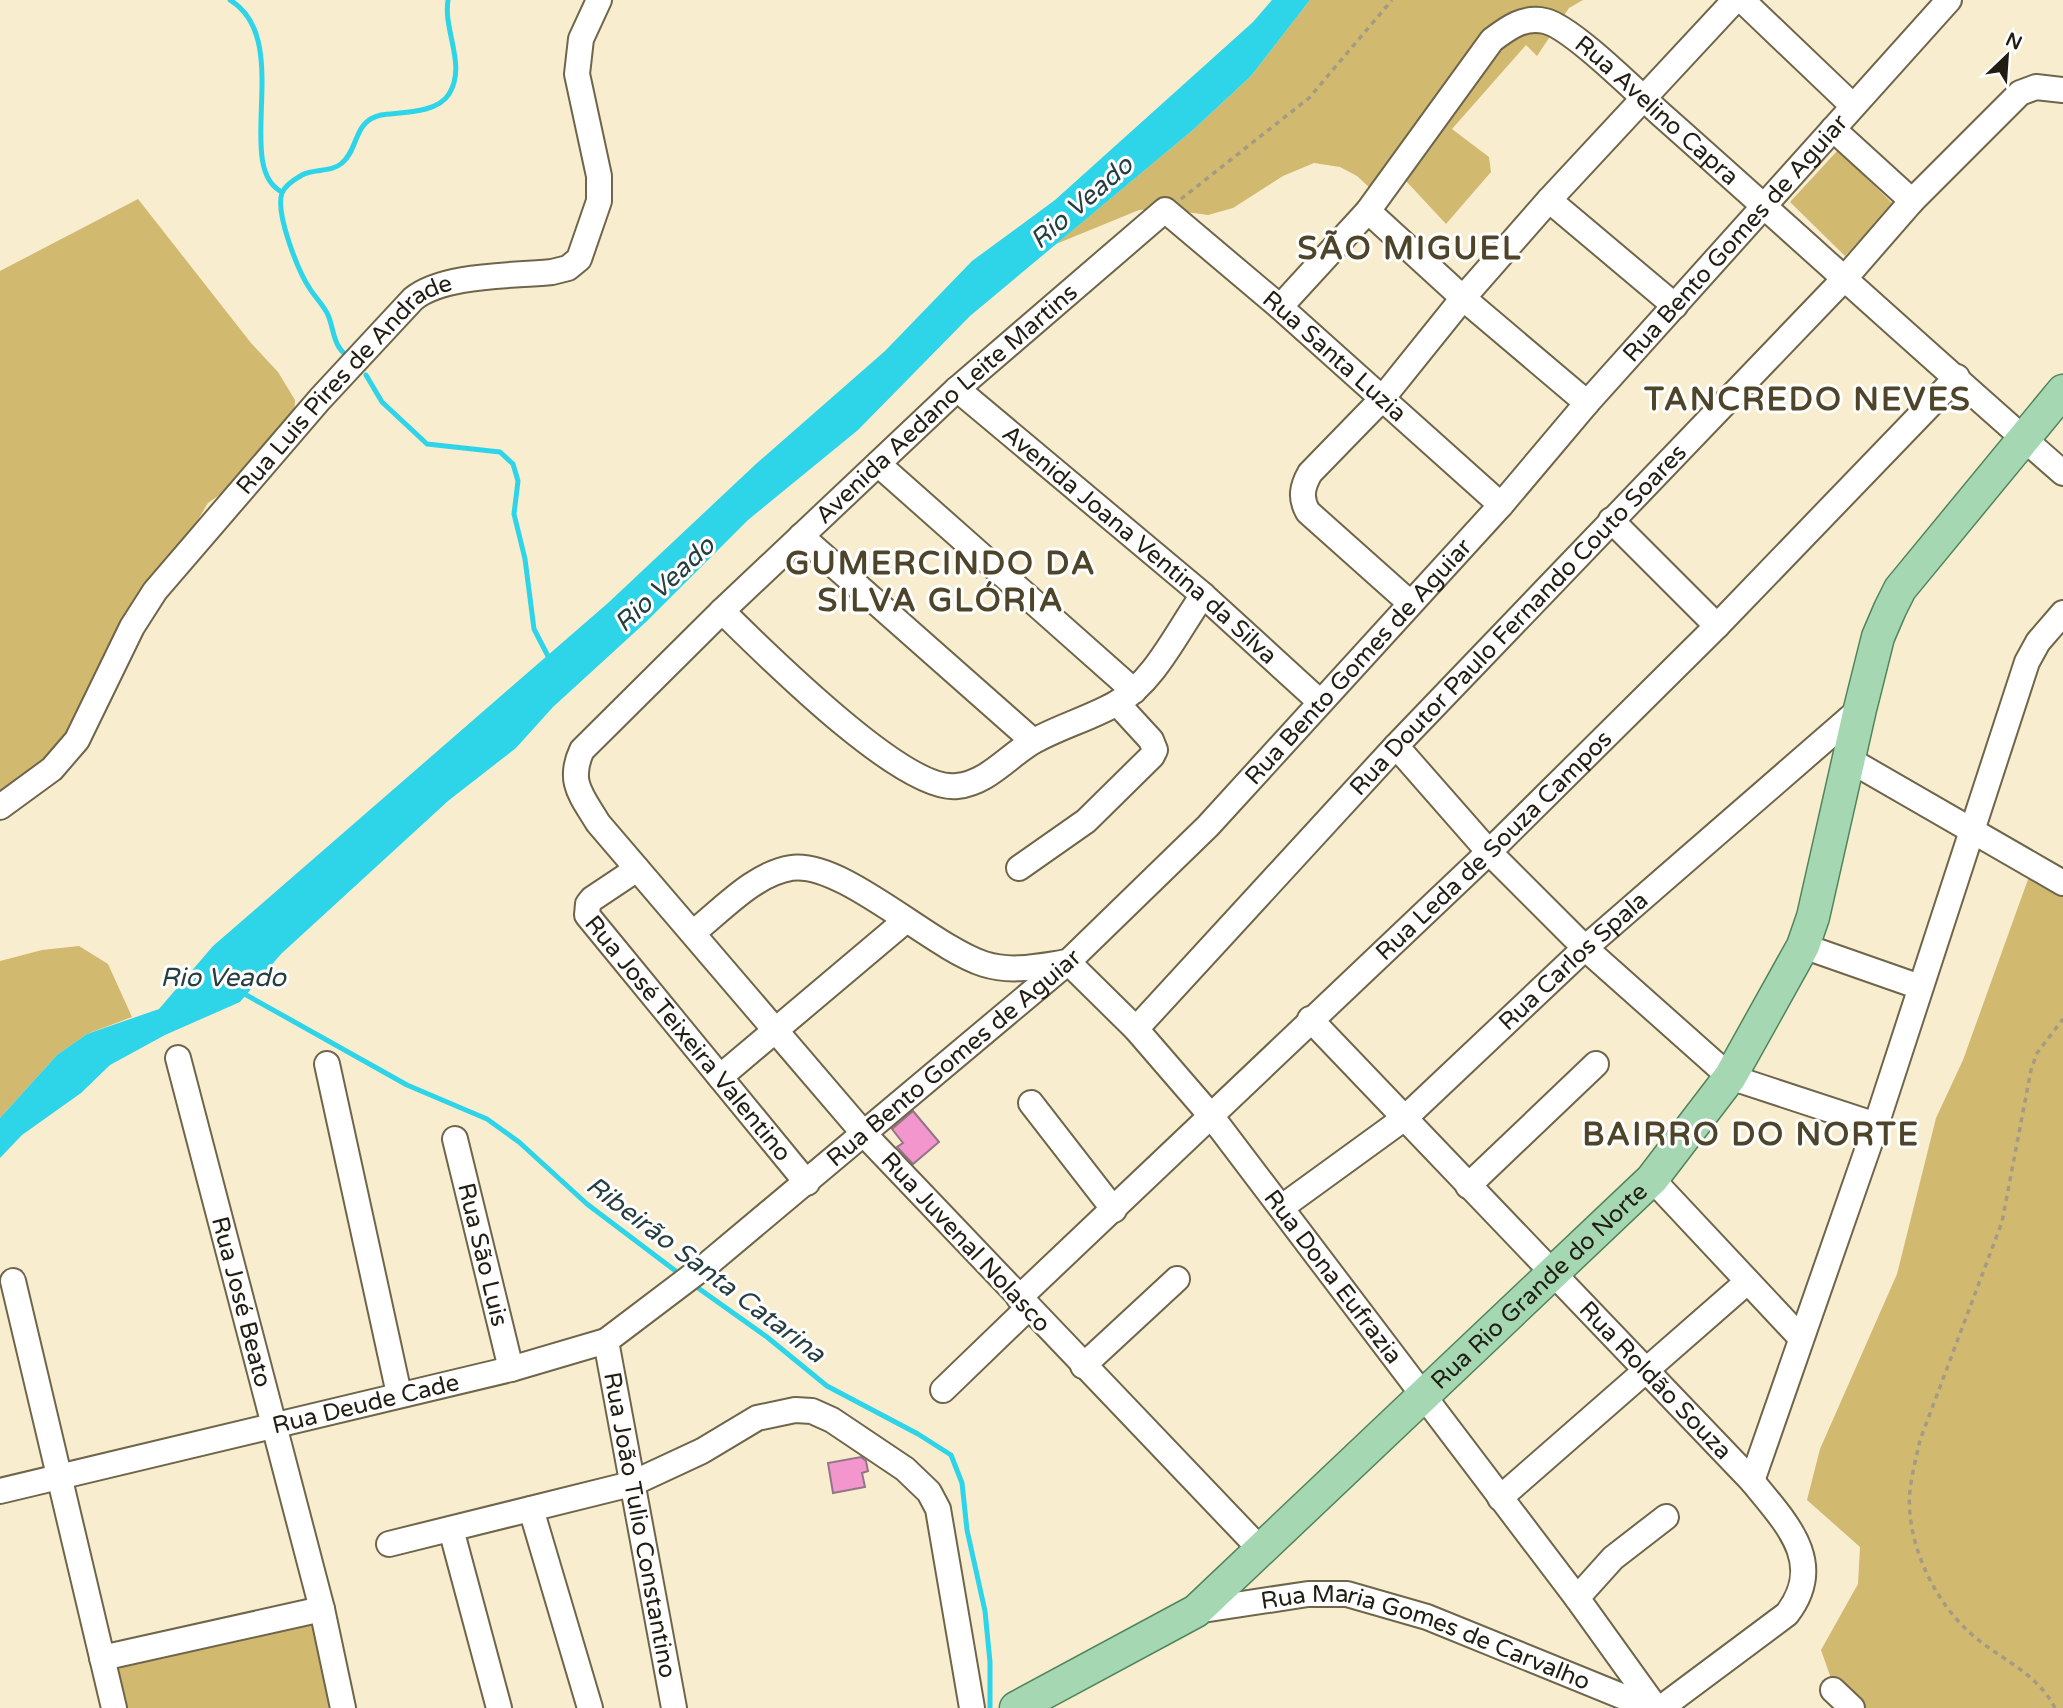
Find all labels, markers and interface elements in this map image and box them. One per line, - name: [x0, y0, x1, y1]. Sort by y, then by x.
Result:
- north arrow: [1972, 21, 2042, 91]
- text: N: [2002, 28, 2025, 55]
- street label: Rua Avelino Capra: [1569, 30, 1745, 192]
- street label: Rua Bento Gomes de Aguiar: [1617, 108, 1855, 368]
- water label: Rio Veado: [1024, 149, 1140, 255]
- district label: SÃO MIGUEL: [1298, 230, 1522, 268]
- street label: Rua Luis Pires de Andrade: [230, 269, 455, 501]
- street label: Avenida Aedano Leite Martins: [810, 278, 1084, 530]
- street label: Rua Santa Luzia: [1257, 285, 1412, 428]
- district label: TANCREDO NEVES: [1643, 381, 1972, 419]
- street label: Avenida Joana Ventina da Silva: [996, 419, 1283, 670]
- street label: Rua Doutor Paulo Fernando Couto Soares: [1344, 438, 1693, 802]
- water label: Rio Veado: [608, 529, 722, 639]
- street label: Rua Bento Gomes de Aguiar: [1239, 532, 1479, 791]
- district label: GUMERCINDO DA SILVA GLÓRIA: [785, 545, 1097, 620]
- street label: Rua Leda de Souza Campos: [1370, 724, 1618, 967]
- street label: Rua Carlos Spala: [1493, 886, 1654, 1037]
- street label: Rua José Teixeira Valentino: [578, 910, 797, 1167]
- street label: Rua Bento Gomes de Aguiar: [821, 943, 1088, 1173]
- water label: Rio Veado: [160, 962, 287, 993]
- district label: BAIRRO DO NORTE: [1582, 1116, 1920, 1154]
- street label: Rua Juvenal Nolasco: [875, 1146, 1057, 1338]
- water label: Ribeirão Santa Catarina: [580, 1169, 832, 1370]
- street label: Rua Rio Grande do Norte: [1425, 1177, 1654, 1396]
- street label: Rua São Luis: [451, 1180, 514, 1329]
- street label: Rua Dona Eufrazia: [1258, 1184, 1408, 1370]
- street label: Rua José Beato: [205, 1213, 277, 1391]
- street label: Rua Roldão Souza: [1573, 1295, 1738, 1466]
- street label: Rua Deude Cade: [269, 1368, 462, 1440]
- street label: Rua João Tulio Constantino: [597, 1370, 682, 1680]
- street label: Rua Maria Gomes de Carvalho: [1259, 1580, 1594, 1697]

